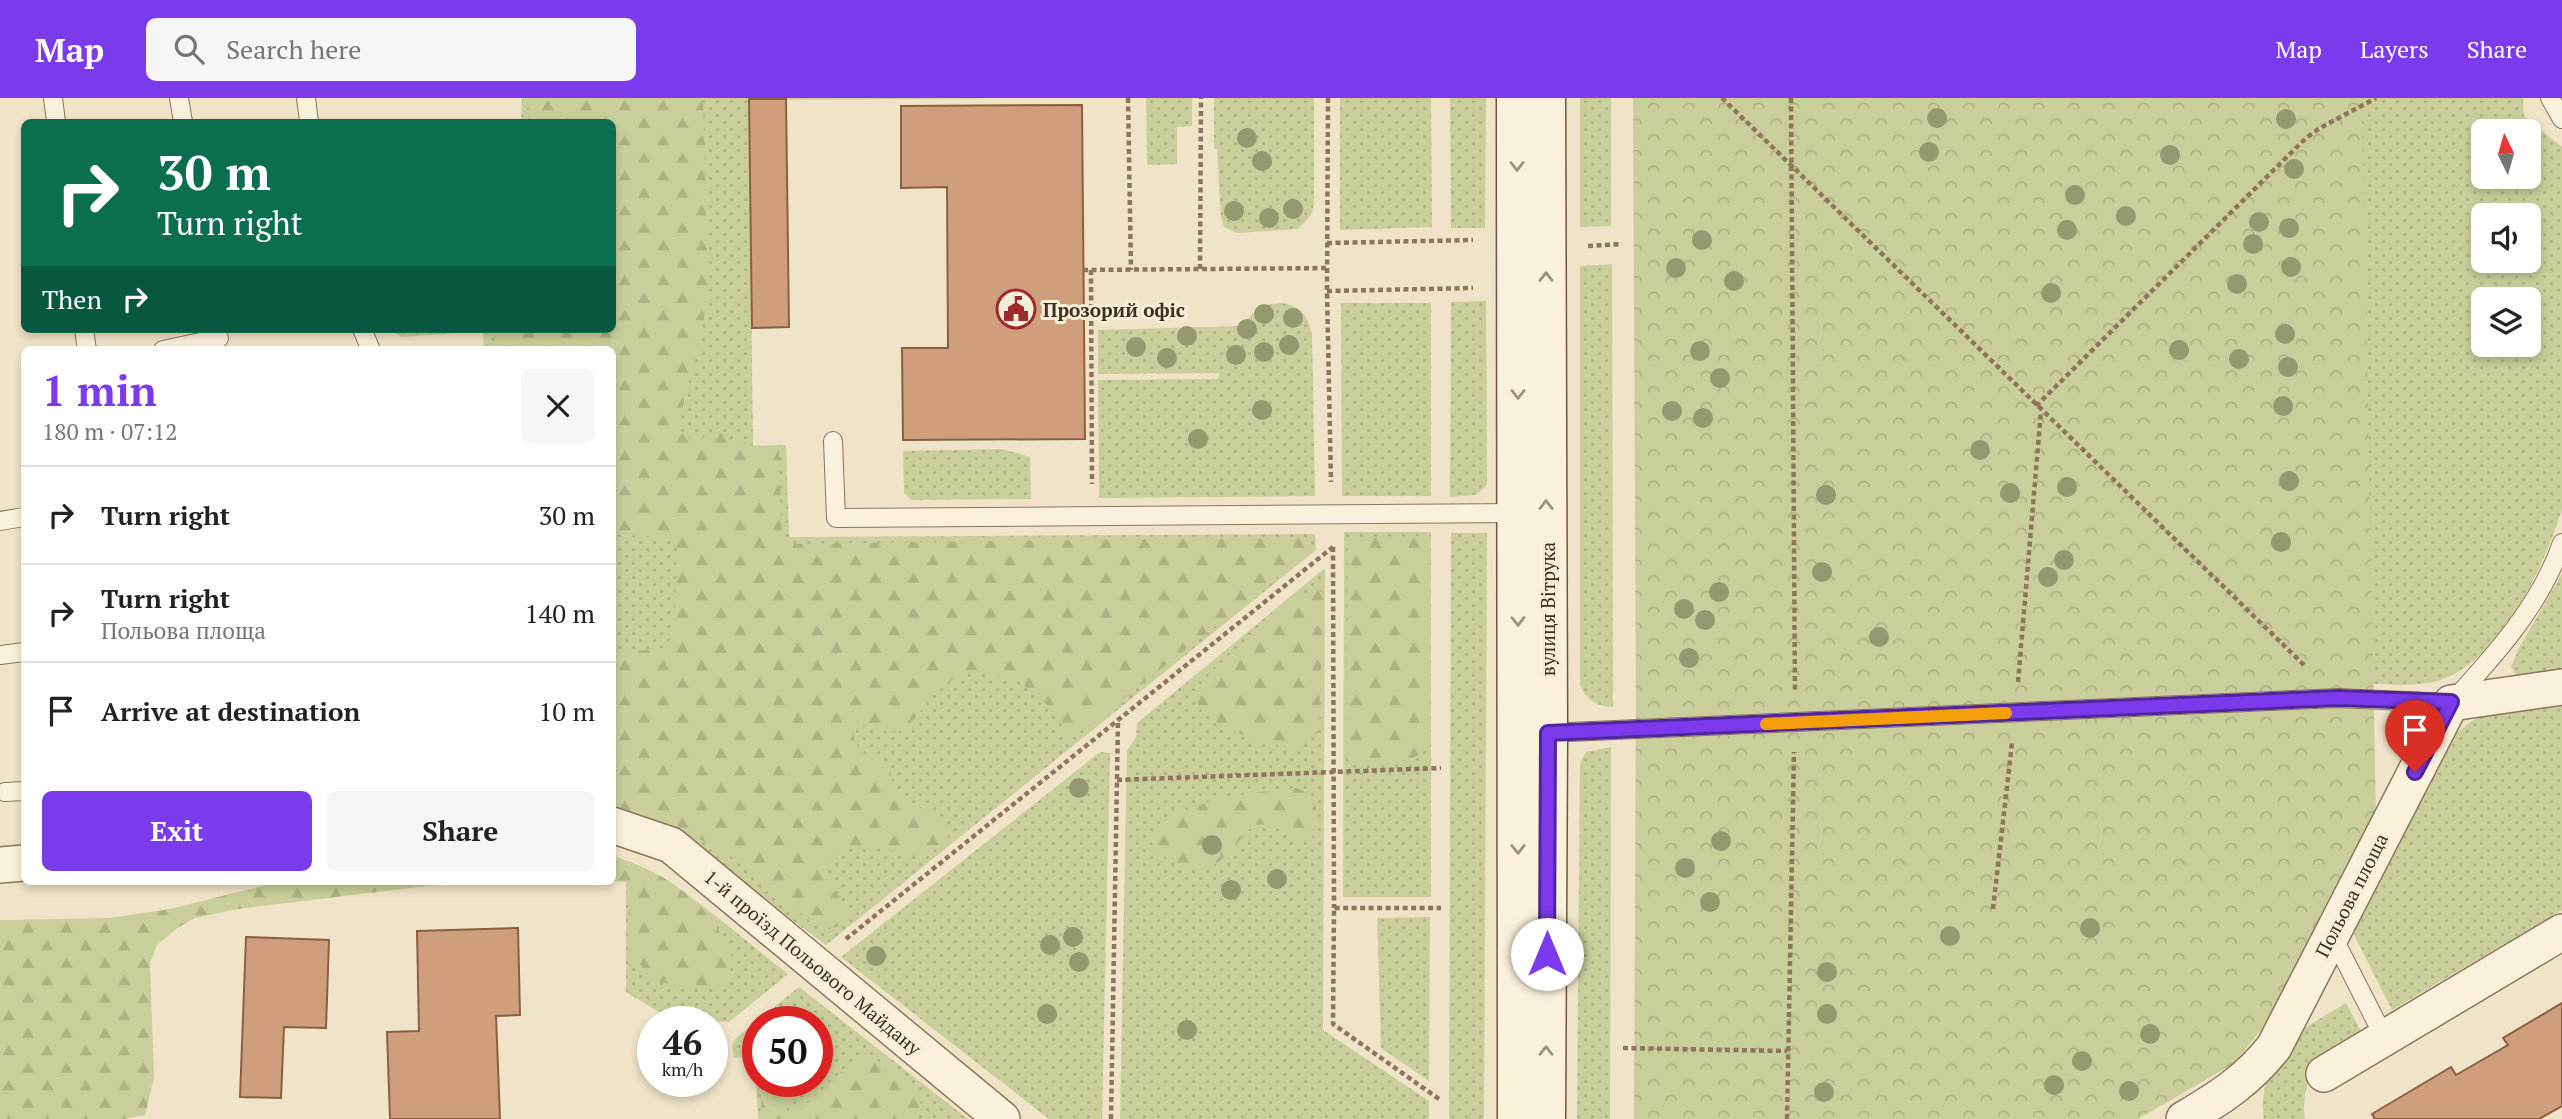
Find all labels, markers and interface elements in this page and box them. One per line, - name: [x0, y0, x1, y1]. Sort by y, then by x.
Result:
- search box: [146, 18, 636, 81]
- text: Map: [35, 28, 104, 71]
- icon: search: [170, 30, 208, 68]
- text: Search here: [226, 32, 361, 66]
- text: Map: [2275, 33, 2322, 65]
- text: Layers: [2360, 33, 2429, 65]
- text: Share: [2467, 33, 2527, 65]
- north arrow: [2471, 119, 2541, 189]
- map controls: [2471, 119, 2541, 357]
- text: 30 m: [157, 139, 271, 204]
- icon: right: [42, 147, 133, 238]
- one-way arrow: [1509, 161, 1525, 172]
- text: Turn right: [157, 202, 303, 244]
- button: sound: [2471, 203, 2541, 273]
- one-way arrow: [1538, 272, 1554, 282]
- icon: right: [116, 280, 154, 318]
- text: Then: [42, 282, 102, 316]
- button: layers: [2471, 287, 2541, 357]
- public building icon: Прозорий офіс: [995, 288, 1037, 330]
- place label: Прозорий офіс: [1043, 297, 1185, 322]
- text: 1 min: [42, 362, 157, 418]
- button: close: [521, 369, 595, 443]
- one-way arrow: [1510, 389, 1526, 399]
- text: 180 m · 07:12: [42, 416, 177, 447]
- icon: right: [42, 496, 80, 534]
- text: Turn right: [101, 498, 230, 532]
- text: 30 m: [539, 498, 595, 532]
- one-way arrow: [1538, 499, 1554, 510]
- street label: вулиця Вітрука: [1535, 541, 1560, 676]
- text: Turn right: [101, 581, 230, 615]
- icon: right: [42, 594, 80, 632]
- text: 140 m: [525, 596, 595, 630]
- text: Польова площа: [101, 615, 266, 646]
- one-way arrow: [1510, 616, 1526, 627]
- icon: arrive: [42, 692, 80, 730]
- text: Arrive at destination: [101, 694, 360, 728]
- text: 10 m: [539, 694, 595, 728]
- pin: [2385, 700, 2445, 772]
- icon: arrive: [2396, 711, 2434, 749]
- button: Exit: [42, 791, 312, 871]
- button: Share: [326, 791, 595, 871]
- street label: Польова площа: [2309, 828, 2393, 961]
- one-way arrow: [1510, 844, 1526, 854]
- street label: 1-й проїзд Польового Майдану: [699, 864, 927, 1060]
- position arrow: [1510, 917, 1584, 991]
- speed limit sign: 50: [742, 1006, 833, 1097]
- text: 46: [663, 1019, 702, 1065]
- one-way arrow: [1538, 1045, 1554, 1056]
- text: km/h: [662, 1057, 703, 1081]

